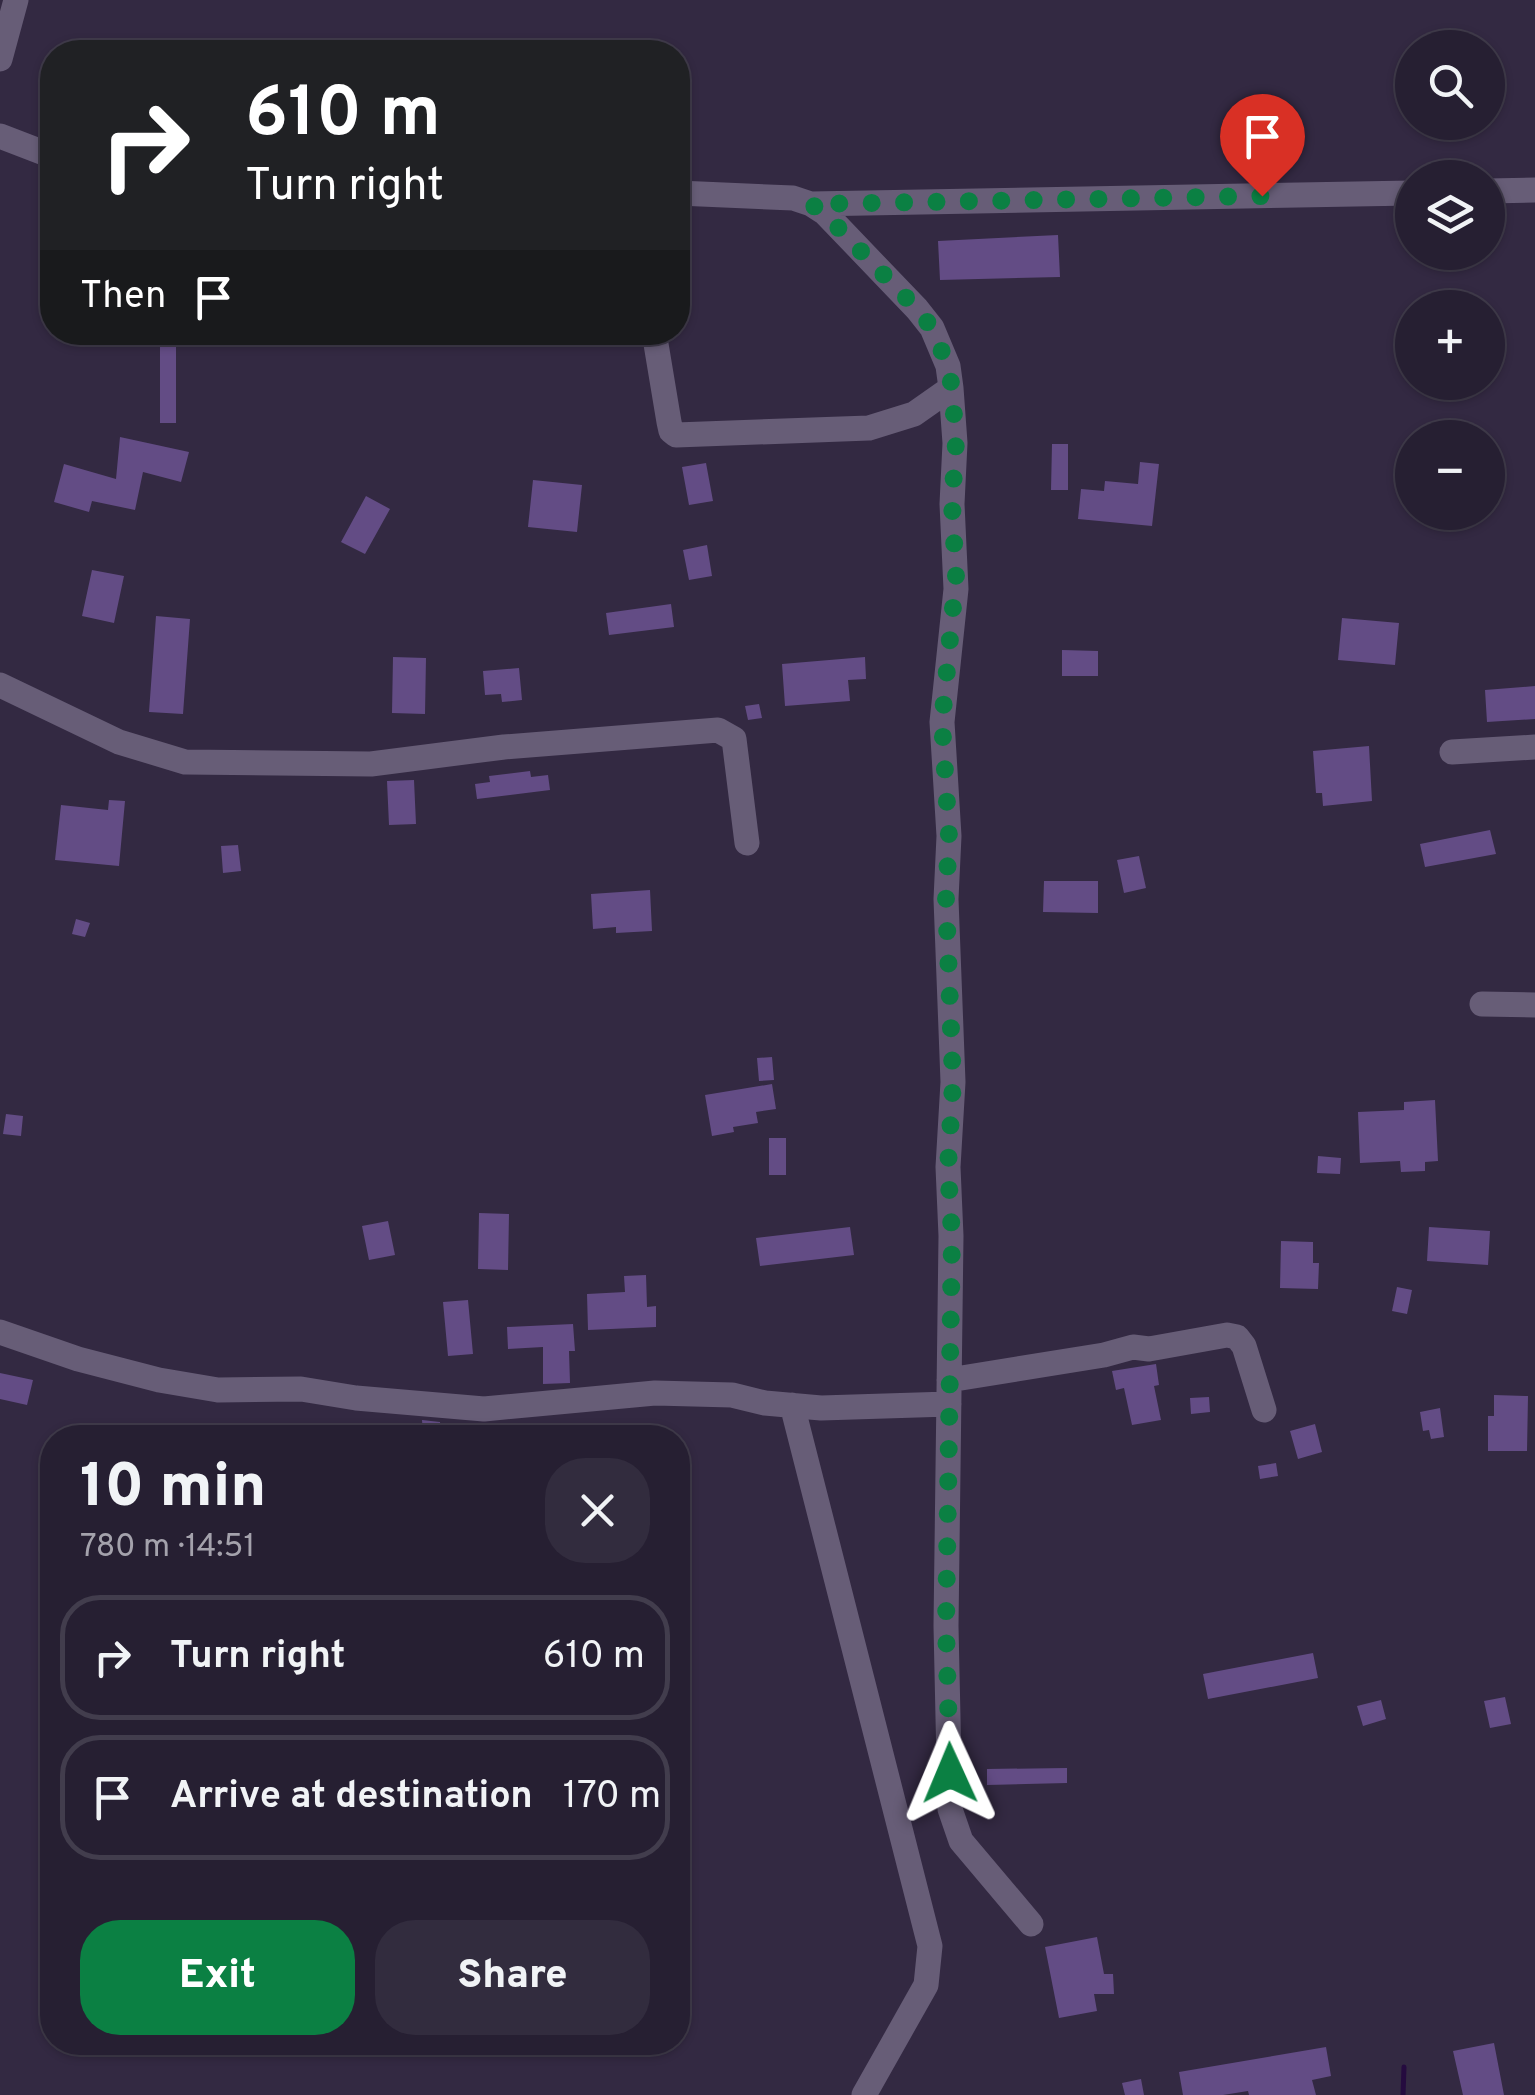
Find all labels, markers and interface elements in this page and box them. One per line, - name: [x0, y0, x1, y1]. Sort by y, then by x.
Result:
- map controls: [1395, 30, 1505, 530]
- button: search: [1395, 30, 1505, 140]
- text: 610 m: [245, 72, 441, 161]
- icon: right: [80, 80, 210, 210]
- pin: [1220, 94, 1305, 197]
- icon: arrive: [1235, 109, 1290, 164]
- text: Turn right: [245, 159, 444, 216]
- button: layers: [1395, 160, 1505, 270]
- icon: arrive: [186, 270, 241, 325]
- text: Then: [80, 273, 166, 322]
- button: +: [1395, 290, 1505, 400]
- button: −: [1395, 420, 1505, 530]
- text: 10 min: [80, 1452, 266, 1528]
- button: close: [545, 1458, 650, 1563]
- text: 780 m · 14:51: [80, 1528, 255, 1568]
- icon: right: [85, 1630, 140, 1685]
- text: Turn right: [170, 1633, 345, 1682]
- text: 610 m: [543, 1633, 645, 1682]
- position arrow: [898, 1721, 1002, 1825]
- icon: arrive: [85, 1770, 140, 1825]
- text: Arrive at destination: [170, 1773, 533, 1822]
- text: 170 m: [563, 1773, 661, 1822]
- button: Exit: [80, 1920, 355, 2035]
- button: Share: [375, 1920, 650, 2035]

